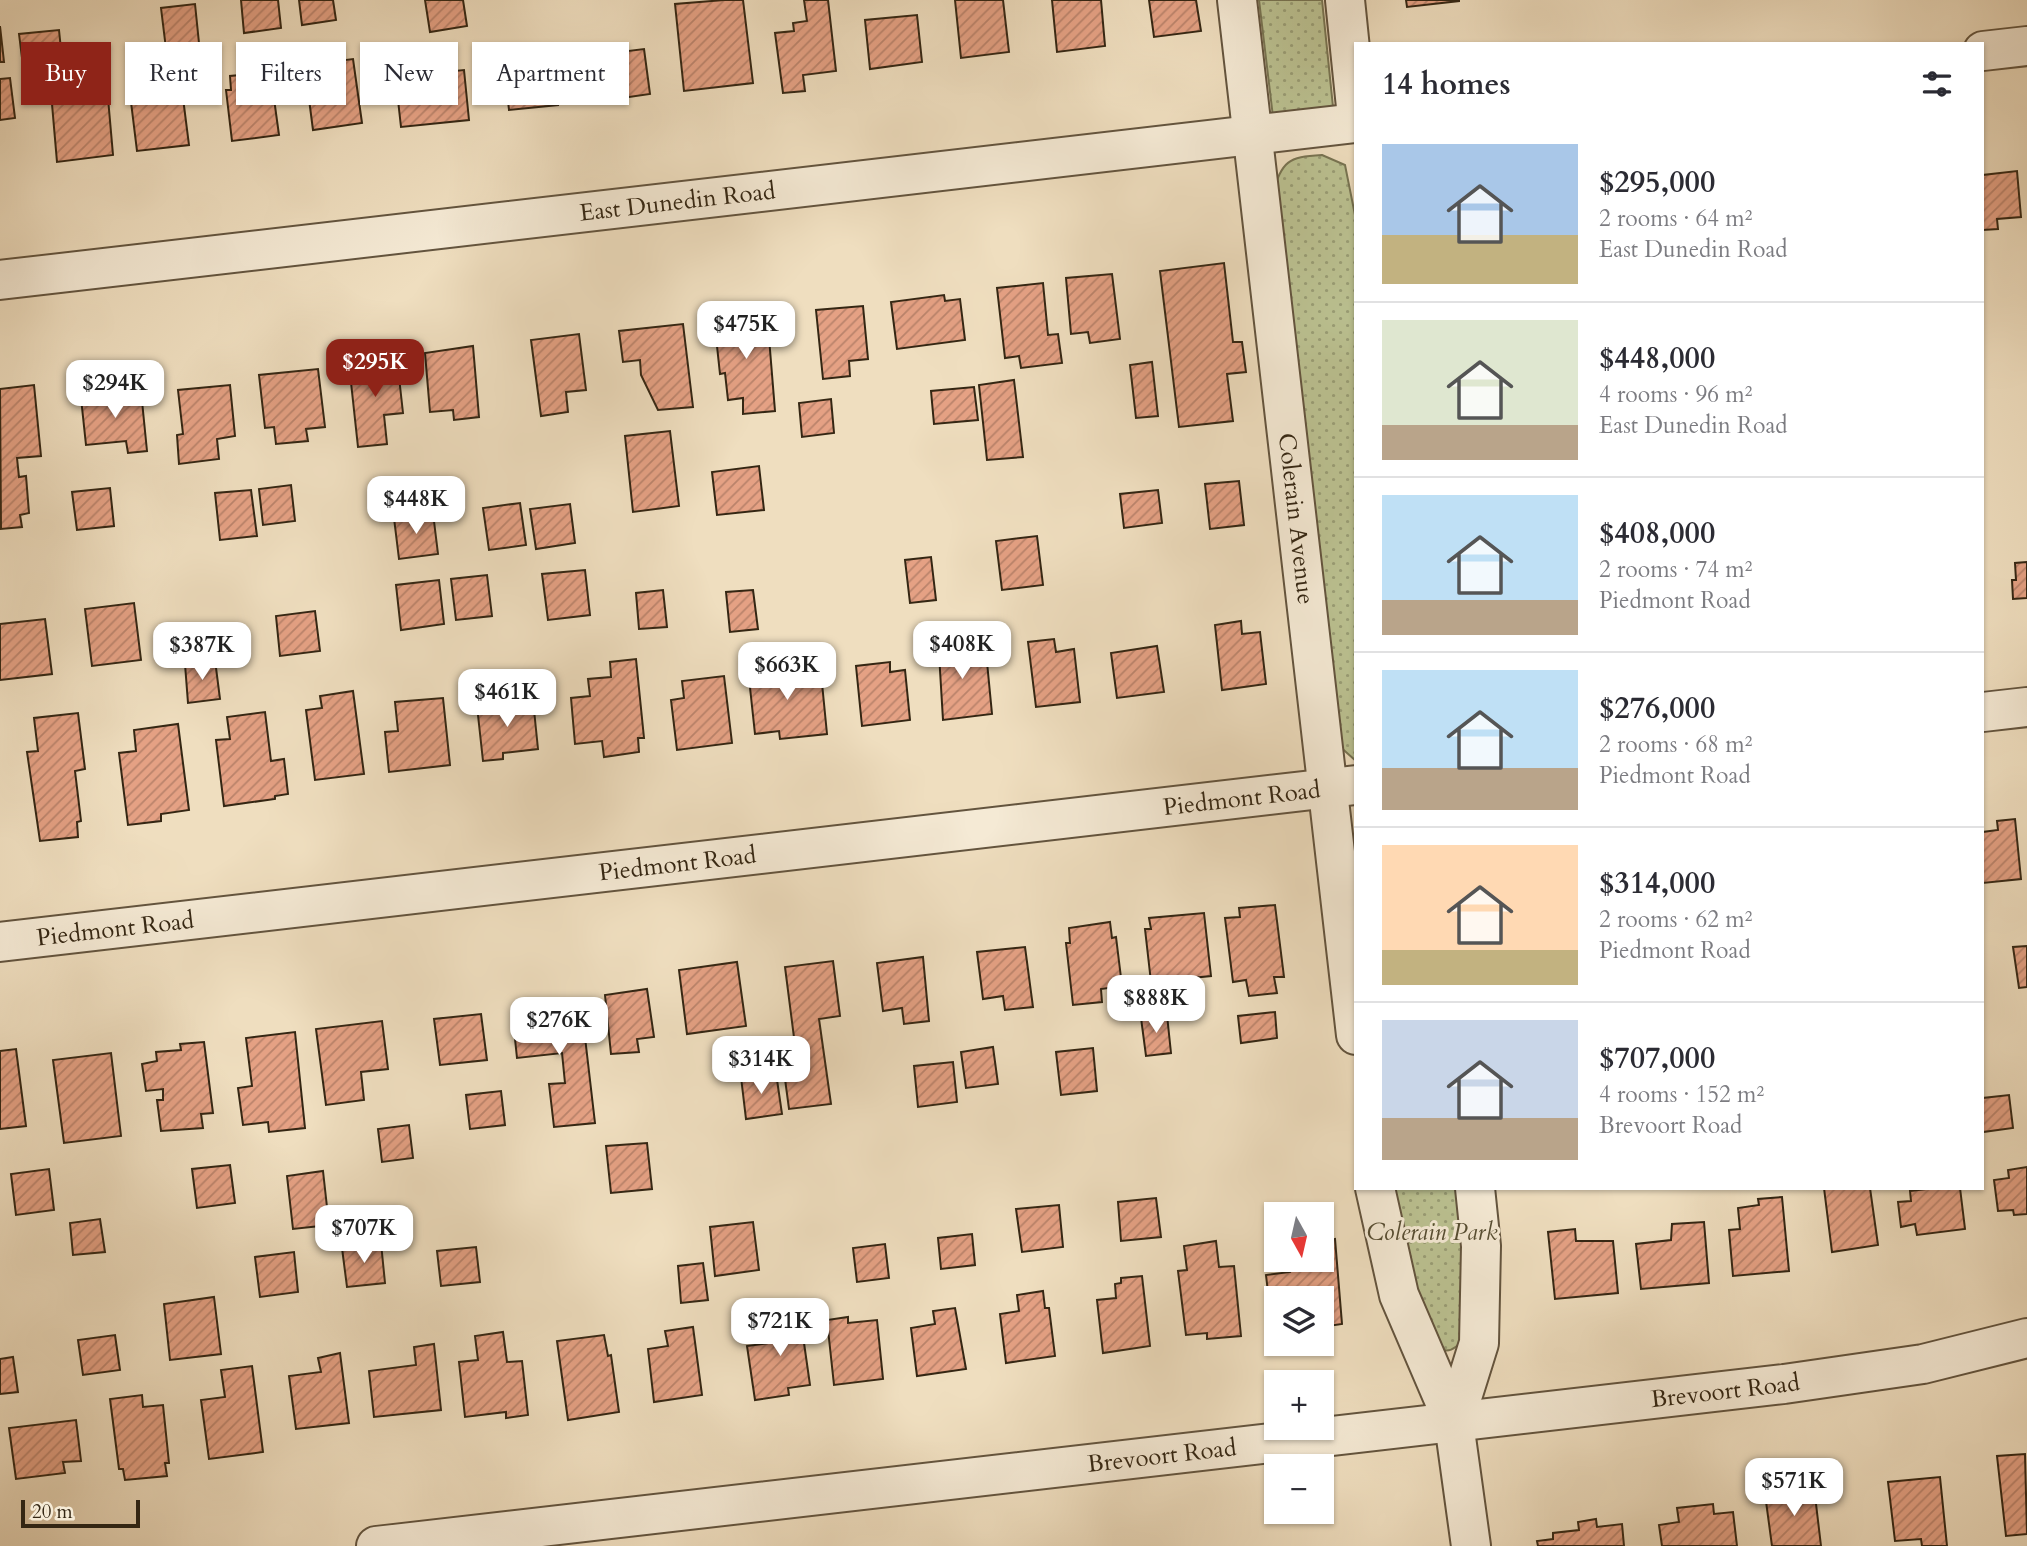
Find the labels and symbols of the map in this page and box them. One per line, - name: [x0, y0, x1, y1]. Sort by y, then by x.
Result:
- street label: East Dunedin Road: [578, 174, 777, 230]
- pin: $475K: [697, 302, 795, 361]
- pin: $295K: [326, 340, 424, 399]
- pin: $294K: [66, 360, 164, 420]
- street label: Colerain Avenue: [1270, 431, 1322, 606]
- pin: $448K: [367, 476, 465, 536]
- pin: $387K: [153, 622, 251, 682]
- pin: $408K: [913, 622, 1011, 681]
- pin: $663K: [738, 642, 836, 702]
- pin: $461K: [458, 670, 556, 729]
- street label: Piedmont Road: [1161, 773, 1323, 824]
- street label: Piedmont Road: [597, 839, 758, 890]
- street label: Piedmont Road: [35, 904, 196, 955]
- pin: $888K: [1107, 976, 1205, 1035]
- pin: $276K: [510, 998, 608, 1057]
- pin: $314K: [712, 1036, 810, 1096]
- north arrow: [1264, 1202, 1334, 1272]
- pin: $707K: [315, 1206, 413, 1265]
- park label: Colerain Park: [1366, 1216, 1498, 1249]
- pin: $721K: [731, 1298, 829, 1358]
- street label: Brevoort Road: [1649, 1366, 1802, 1416]
- street label: Brevoort Road: [1086, 1431, 1238, 1481]
- pin: $571K: [1745, 1458, 1843, 1518]
- scale bar: [21, 1497, 140, 1529]

